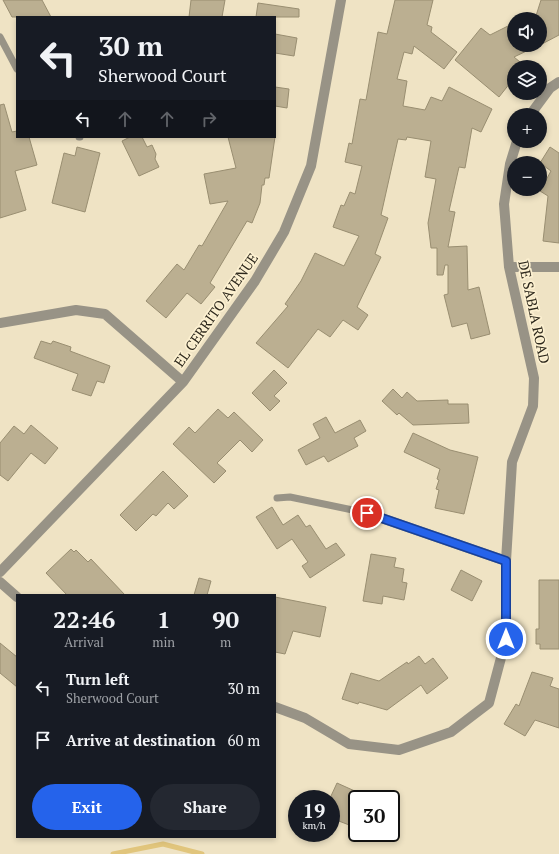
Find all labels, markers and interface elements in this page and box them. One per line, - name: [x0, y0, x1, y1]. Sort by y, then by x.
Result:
- map controls: [507, 12, 547, 196]
- button: sound: [507, 12, 547, 52]
- text: 30 m: [98, 27, 163, 64]
- icon: left: [32, 32, 84, 84]
- button: layers: [507, 60, 547, 100]
- text: Sherwood Court: [98, 63, 227, 87]
- icon: left: [72, 108, 94, 130]
- icon: ahead: [114, 108, 136, 130]
- icon: ahead: [156, 108, 178, 130]
- icon: right: [198, 108, 220, 130]
- button: +: [507, 108, 547, 148]
- button: −: [507, 156, 547, 196]
- street label: EL CERRITO AVENUE: [169, 249, 262, 370]
- street label: DE SABLA ROAD: [514, 259, 555, 365]
- pin: [350, 496, 384, 530]
- icon: arrive: [356, 502, 378, 524]
- text: 22:46: [53, 603, 115, 635]
- text: 1: [157, 603, 170, 635]
- text: 90: [212, 603, 239, 635]
- position arrow: [485, 618, 527, 660]
- text: Arrival: [64, 633, 104, 651]
- text: min: [152, 633, 175, 651]
- text: m: [220, 633, 231, 651]
- text: Turn left: [66, 669, 130, 689]
- icon: left: [32, 677, 54, 699]
- text: 30 m: [227, 678, 260, 698]
- text: Sherwood Court: [66, 689, 159, 707]
- icon: arrive: [32, 729, 54, 751]
- text: Arrive at destination: [66, 730, 216, 750]
- text: 60 m: [228, 730, 260, 750]
- button: Exit: [32, 784, 142, 830]
- button: Share: [150, 784, 260, 830]
- speed limit sign: 30: [348, 790, 400, 842]
- text: 19: [303, 797, 325, 824]
- text: km/h: [302, 819, 326, 832]

